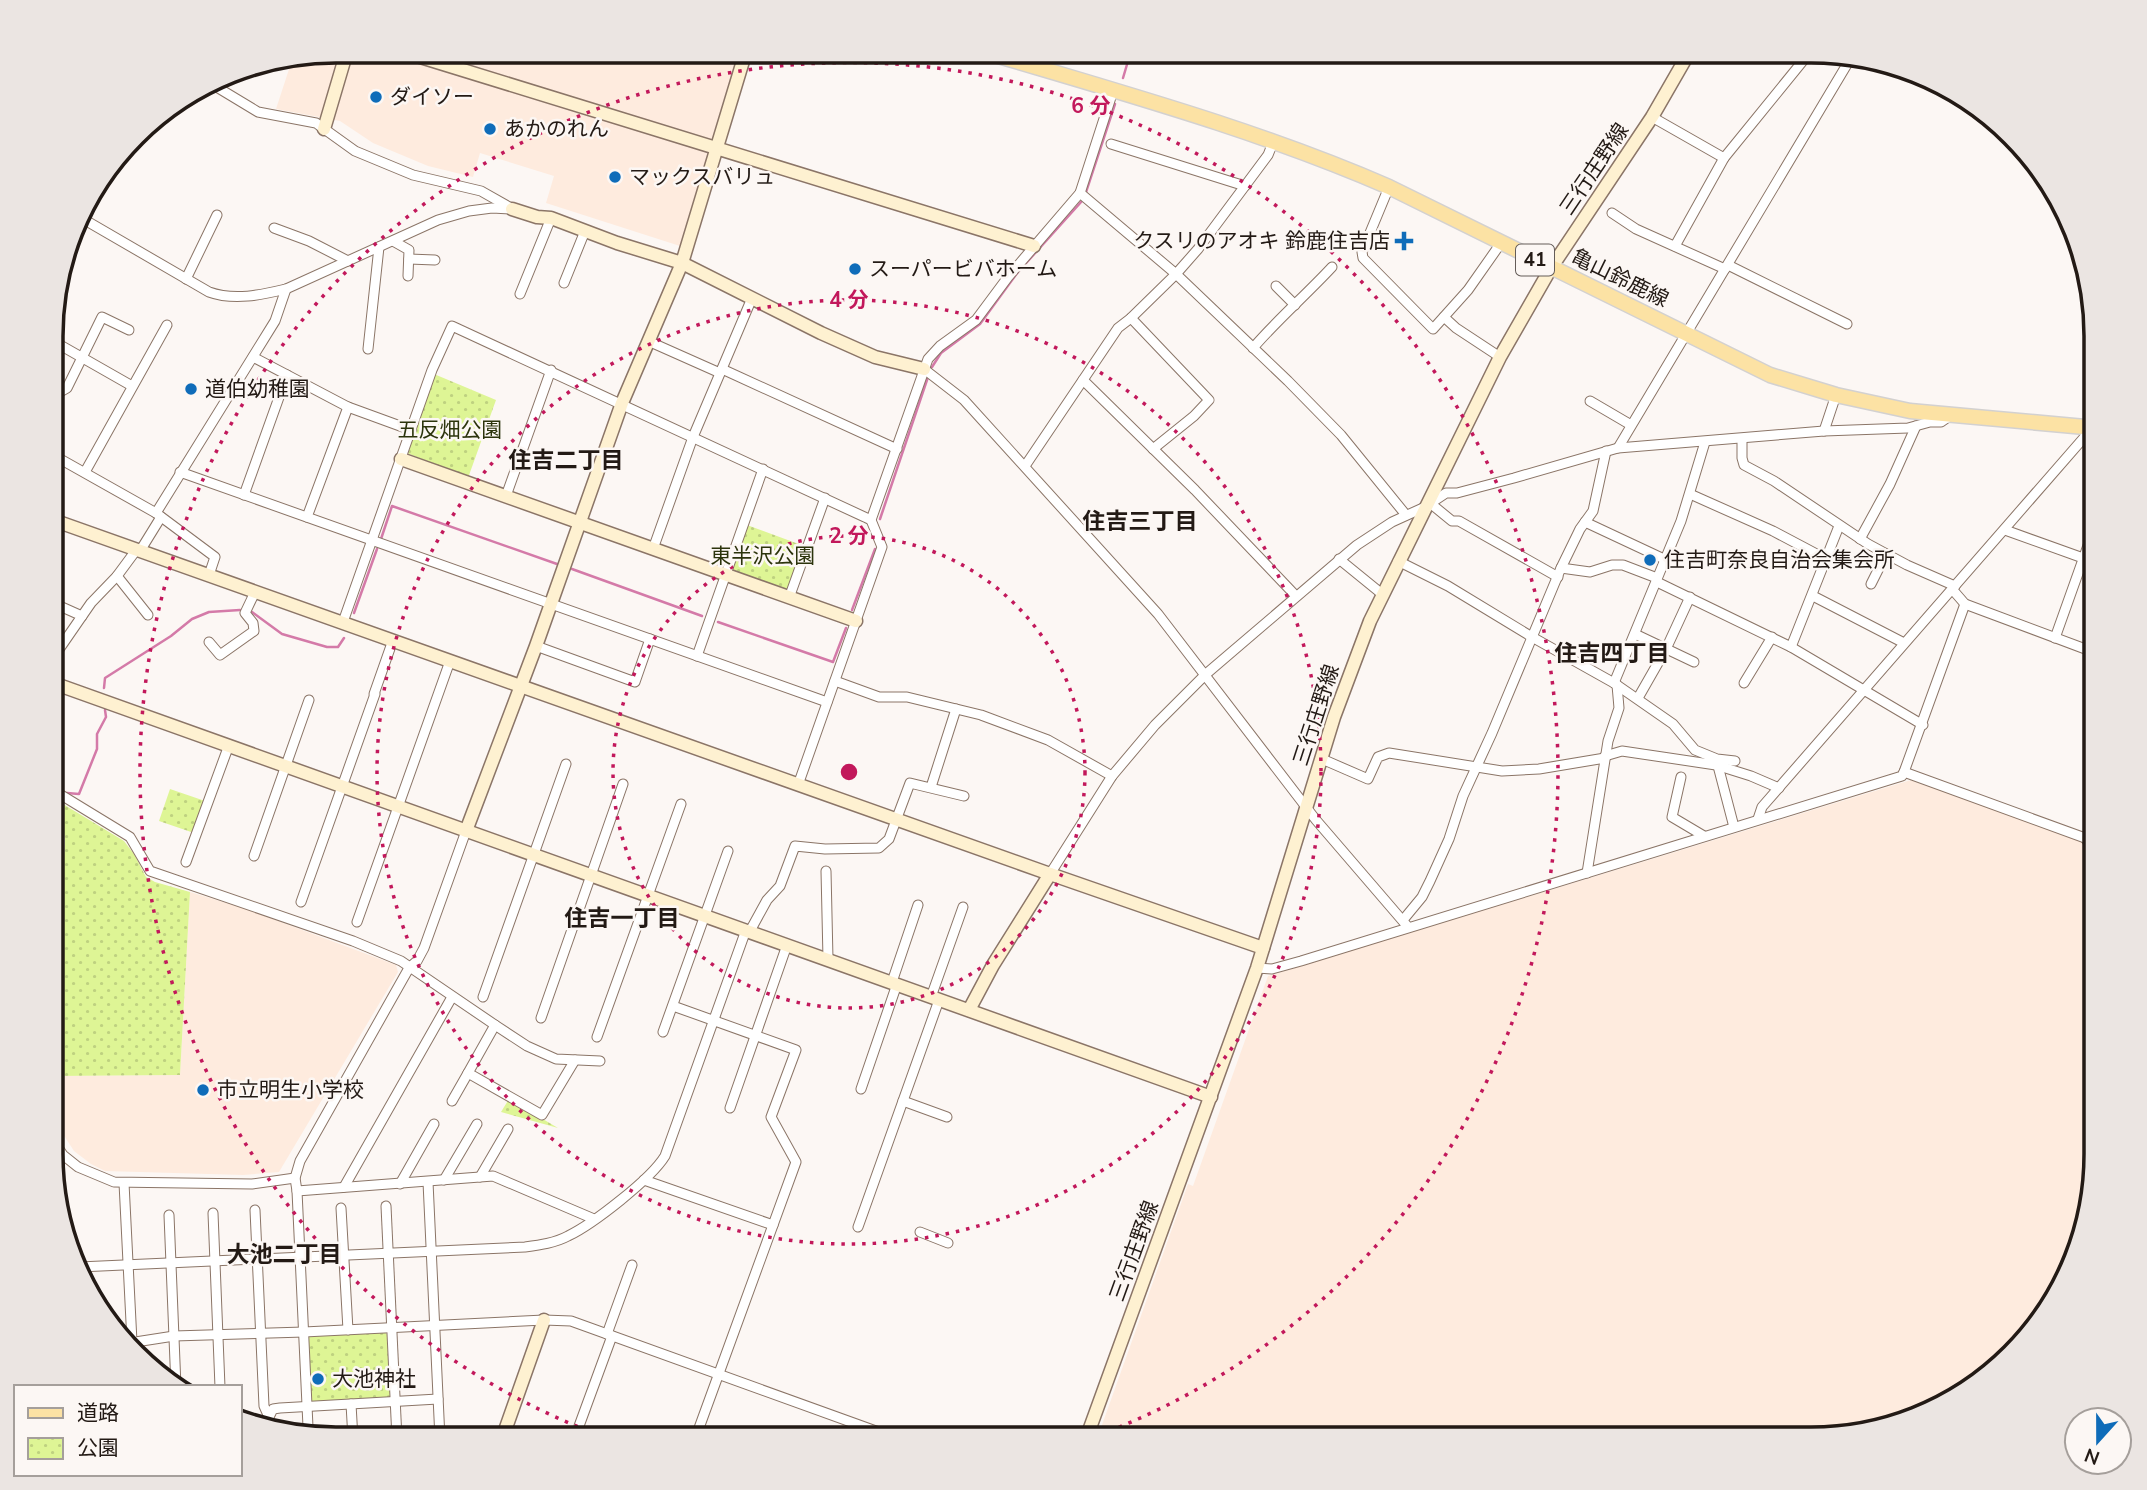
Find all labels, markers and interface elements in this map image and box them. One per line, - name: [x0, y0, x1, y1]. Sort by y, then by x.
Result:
- place label: ダイソー: [390, 83, 474, 111]
- marker: ダイソー: [368, 89, 384, 105]
- text: 6 分: [1071, 92, 1111, 120]
- place label: あかのれん: [504, 115, 609, 143]
- street label: 三行庄野線: [1553, 118, 1635, 220]
- marker: あかのれん: [482, 121, 498, 137]
- place label: マックスバリュ: [629, 163, 775, 191]
- marker: マックスバリュ: [607, 169, 623, 185]
- place label: クスリのアオキ 鈴鹿住吉店: [1133, 227, 1390, 255]
- marker: クスリのアオキ 鈴鹿住吉店: [1396, 233, 1412, 249]
- street label: 亀山鈴鹿線: [1567, 242, 1673, 314]
- road number: 41: [1516, 244, 1554, 276]
- place label: スーパービバホーム: [869, 255, 1057, 283]
- marker: スーパービバホーム: [847, 261, 863, 277]
- text: 4 分: [829, 286, 869, 314]
- place label: 道伯幼稚園: [205, 375, 310, 403]
- marker: 道伯幼稚園: [183, 381, 199, 397]
- park label: 五反畑公園: [398, 416, 503, 444]
- district label: 住吉二丁目: [509, 445, 624, 476]
- district label: 住吉三丁目: [1083, 506, 1198, 537]
- text: 2 分: [829, 522, 869, 550]
- park label: 東半沢公園: [711, 542, 816, 570]
- place label: 住吉町奈良自治会集会所: [1664, 546, 1895, 574]
- marker: 住吉町奈良自治会集会所: [1642, 552, 1658, 568]
- district label: 住吉四丁目: [1555, 638, 1670, 669]
- street label: 三行庄野線: [1286, 661, 1346, 769]
- centre of rings: [837, 760, 861, 784]
- district label: 住吉一丁目: [565, 903, 680, 934]
- place label: 市立明生小学校: [217, 1076, 364, 1104]
- marker: 市立明生小学校: [195, 1082, 211, 1098]
- street label: 三行庄野線: [1103, 1197, 1165, 1305]
- district label: 大池二丁目: [227, 1239, 342, 1270]
- place label: 大池神社: [332, 1365, 416, 1393]
- marker: 大池神社: [310, 1371, 326, 1387]
- legend: [14, 1385, 242, 1476]
- text: 道路: [77, 1399, 119, 1427]
- north arrow: [2063, 1406, 2133, 1476]
- text: 公園: [77, 1434, 119, 1462]
- text: N: [2081, 1441, 2104, 1471]

